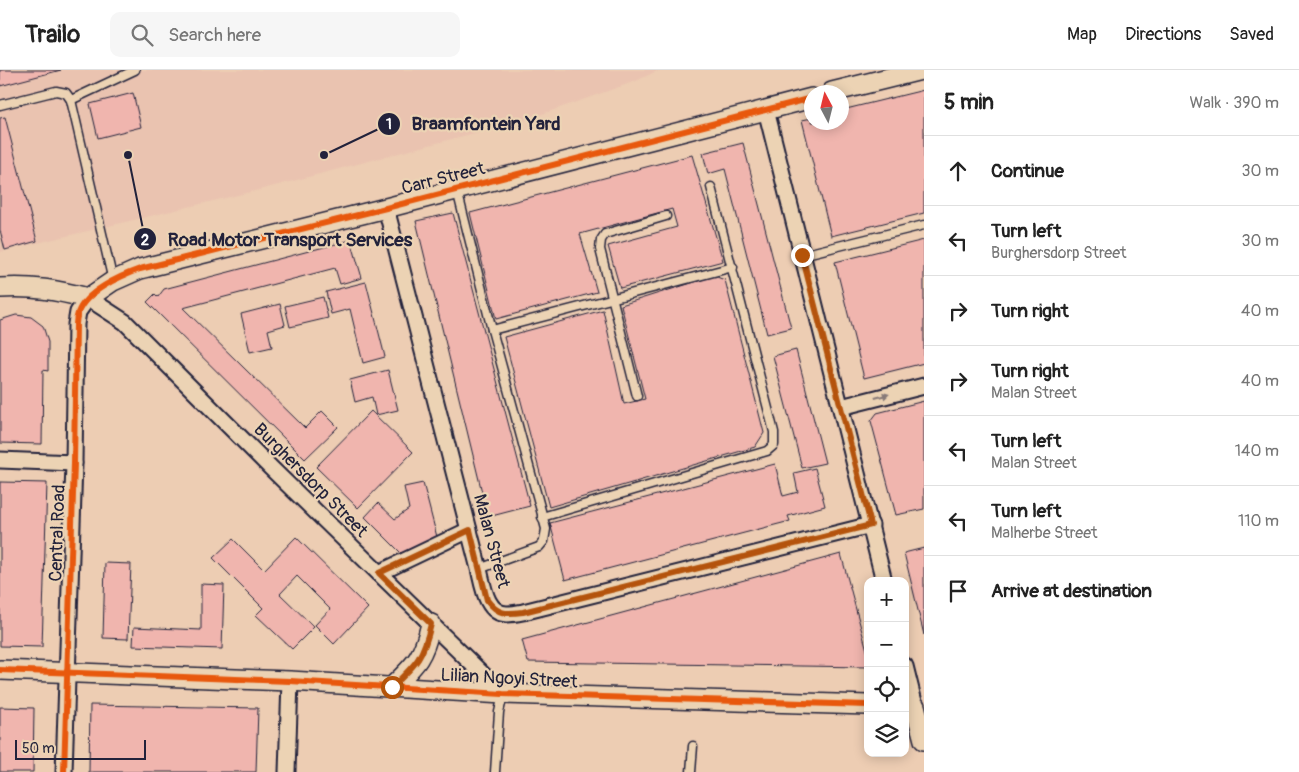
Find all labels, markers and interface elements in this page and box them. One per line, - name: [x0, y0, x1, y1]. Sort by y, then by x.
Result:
- search box: [110, 12, 460, 57]
- text: Trailo: [25, 20, 80, 49]
- icon: search: [128, 21, 156, 49]
- text: Search here: [168, 23, 261, 47]
- text: Map: [1067, 23, 1097, 46]
- text: Directions: [1125, 23, 1201, 46]
- text: Saved: [1229, 23, 1274, 46]
- north arrow: [804, 85, 849, 130]
- text: 5 min: [944, 89, 994, 116]
- text: Walk · 390 m: [1190, 93, 1279, 113]
- callout: Braamfontein Yard: [377, 107, 571, 141]
- text: Braamfontein Yard: [411, 112, 561, 136]
- text: 1: [386, 115, 392, 134]
- street label: Carr Street: [399, 157, 488, 200]
- icon: ahead: [944, 157, 972, 185]
- text: Continue: [991, 159, 1064, 183]
- text: 30 m: [1241, 161, 1279, 181]
- text: Turn left: [991, 219, 1061, 243]
- callout: Road Motor Transport Services: [133, 222, 422, 256]
- icon: left: [944, 227, 972, 255]
- text: Road Motor Transport Services: [168, 228, 413, 252]
- text: 2: [141, 231, 149, 250]
- text: 30 m: [1241, 231, 1279, 251]
- text: Burghersdorp Street: [991, 243, 1127, 263]
- route end: [791, 244, 814, 267]
- icon: right: [944, 297, 972, 325]
- text: Turn right: [991, 299, 1069, 323]
- text: 40 m: [1241, 301, 1279, 321]
- text: Turn right: [991, 359, 1069, 383]
- icon: right: [944, 367, 972, 395]
- text: 40 m: [1241, 371, 1279, 391]
- text: Malan Street: [991, 383, 1077, 403]
- one-way arrow: [875, 392, 890, 400]
- street label: Burghersdorp Street: [249, 418, 373, 543]
- text: Turn left: [991, 429, 1061, 453]
- icon: left: [944, 437, 972, 465]
- text: 140 m: [1235, 441, 1279, 461]
- text: Malan Street: [991, 453, 1077, 473]
- street label: Central Road: [44, 484, 71, 582]
- street label: Malan Street: [468, 492, 515, 591]
- text: Turn left: [991, 499, 1061, 523]
- icon: left: [944, 507, 972, 535]
- text: 110 m: [1238, 511, 1279, 531]
- text: Malherbe Street: [991, 523, 1097, 543]
- map controls: [864, 577, 909, 757]
- button: +: [864, 577, 909, 622]
- icon: arrive: [944, 577, 972, 605]
- text: Arrive at destination: [991, 579, 1152, 603]
- button: −: [864, 622, 909, 667]
- street label: Lilian Ngoyi Street: [440, 663, 579, 694]
- button: locate: [864, 667, 909, 712]
- route start: [381, 676, 404, 699]
- button: layers: [864, 712, 909, 757]
- scale bar: [15, 737, 146, 760]
- text: 50 m: [22, 740, 55, 757]

